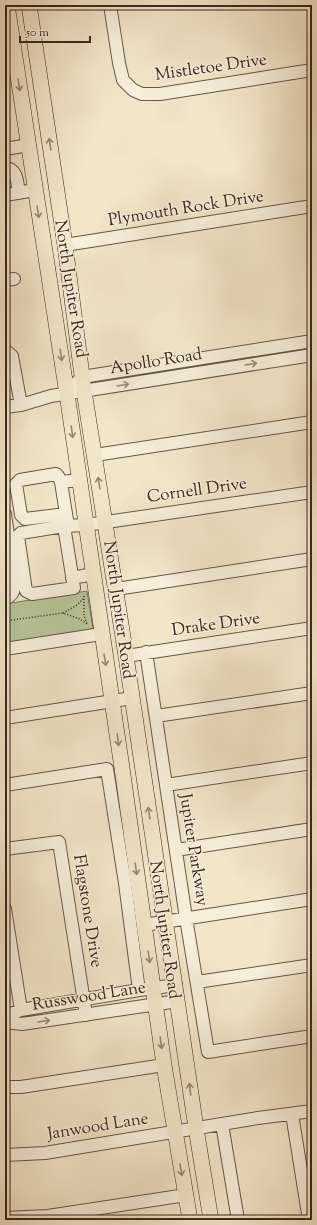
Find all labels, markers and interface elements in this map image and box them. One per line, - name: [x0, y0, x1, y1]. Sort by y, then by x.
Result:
- scale bar: [20, 18, 90, 44]
- text: 50 m: [25, 24, 49, 42]
- street label: Mistletoe Drive: [153, 48, 269, 88]
- one-way arrow: [16, 78, 24, 91]
- one-way arrow: [46, 138, 54, 151]
- street label: Plymouth Rock Drive: [106, 185, 266, 233]
- one-way arrow: [34, 205, 42, 218]
- street label: North Jupiter Road: [47, 218, 93, 360]
- street label: Apollo Road: [108, 343, 204, 381]
- one-way arrow: [57, 349, 65, 362]
- one-way arrow: [244, 360, 257, 368]
- one-way arrow: [116, 381, 129, 389]
- one-way arrow: [68, 425, 76, 438]
- street label: Cornell Drive: [146, 472, 249, 510]
- one-way arrow: [95, 477, 103, 490]
- street label: North Jupiter Road: [96, 539, 140, 681]
- street label: Drake Drive: [170, 607, 262, 643]
- one-way arrow: [102, 653, 110, 666]
- one-way arrow: [114, 733, 122, 746]
- street label: Jupiter Parkway: [172, 791, 214, 909]
- one-way arrow: [145, 807, 153, 820]
- street label: Flagstone Drive: [66, 853, 108, 969]
- street label: North Jupiter Road: [142, 859, 186, 1001]
- one-way arrow: [132, 862, 140, 875]
- one-way arrow: [145, 950, 153, 963]
- street label: Russwood Lane: [30, 976, 148, 1018]
- one-way arrow: [37, 1017, 50, 1025]
- one-way arrow: [157, 1036, 164, 1049]
- one-way arrow: [186, 1083, 194, 1096]
- street label: Janwood Lane: [45, 1107, 150, 1147]
- one-way arrow: [178, 1163, 186, 1176]

